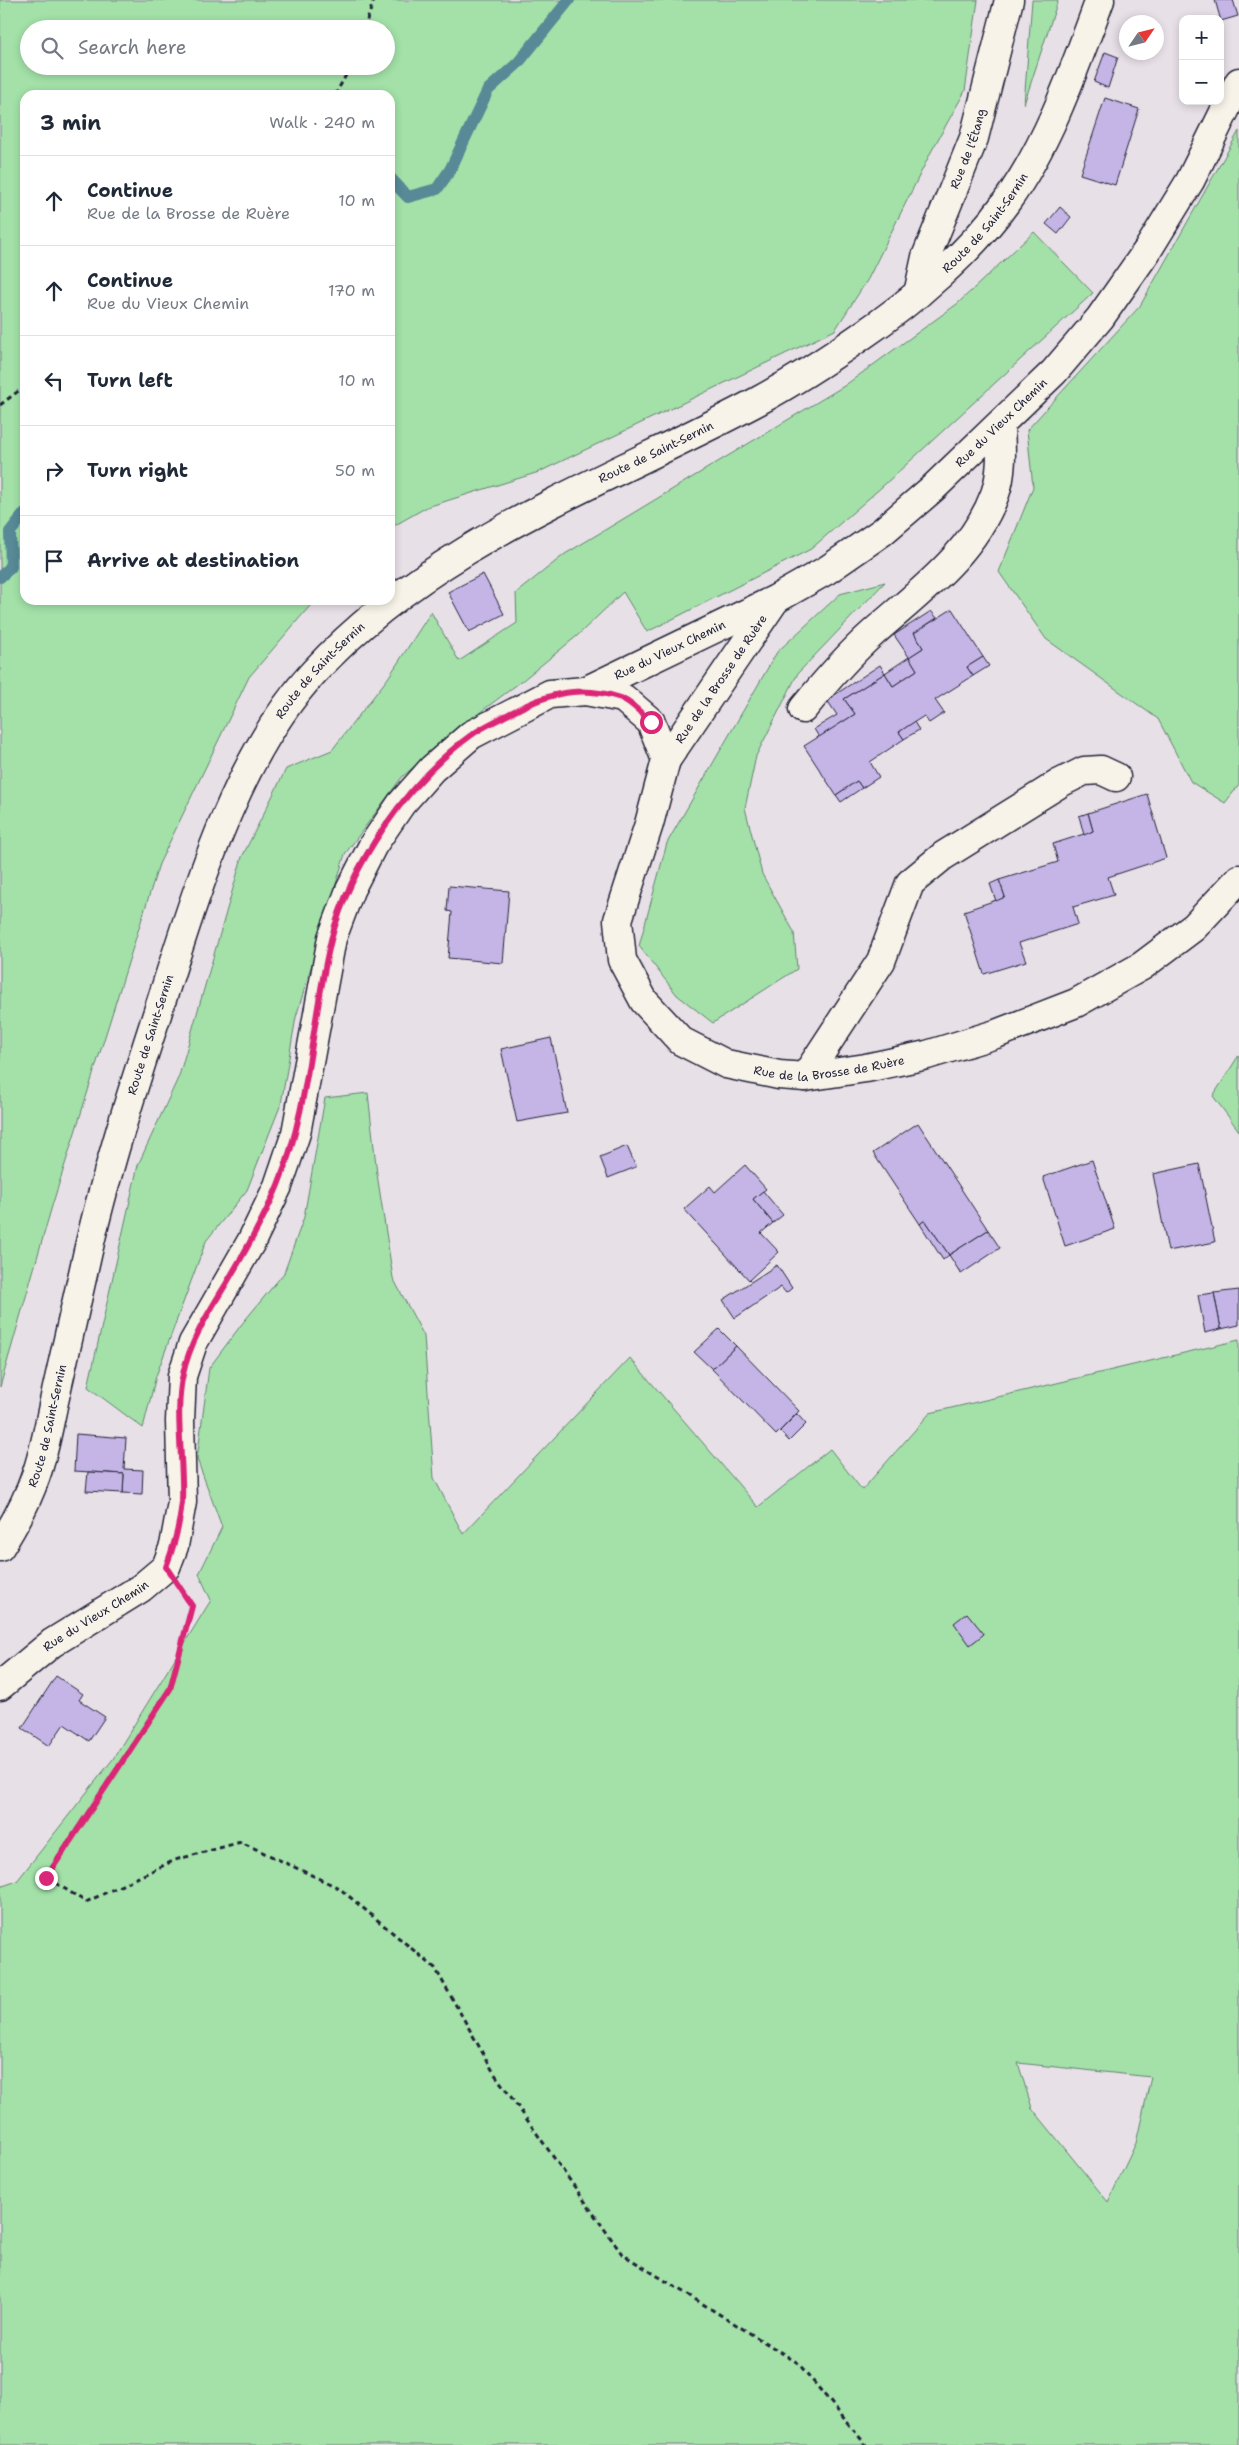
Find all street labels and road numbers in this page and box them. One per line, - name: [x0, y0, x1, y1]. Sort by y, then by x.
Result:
- street label: Rue de l'Étang: [946, 107, 989, 191]
- street label: Route de Saint-Sernin: [939, 170, 1031, 276]
- street label: Rue du Vieux Chemin: [952, 375, 1051, 471]
- street label: Route de Saint-Sernin: [596, 417, 716, 487]
- street label: Rue de la Brosse de Ruère: [672, 611, 771, 747]
- street label: Rue du Vieux Chemin: [612, 617, 728, 684]
- street label: Route de Saint-Sernin: [272, 619, 368, 722]
- street label: Route de Saint-Sernin: [124, 973, 177, 1097]
- street label: Rue de la Brosse de Ruère: [752, 1052, 906, 1085]
- street label: Route de Saint-Sernin: [24, 1363, 70, 1490]
- street label: Rue du Vieux Chemin: [40, 1577, 152, 1655]

